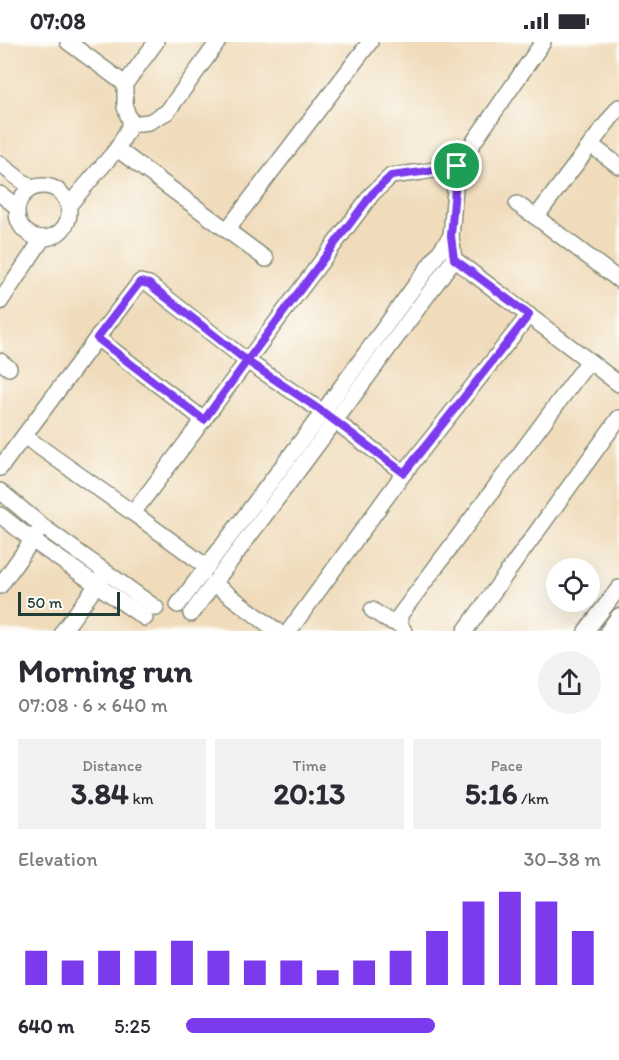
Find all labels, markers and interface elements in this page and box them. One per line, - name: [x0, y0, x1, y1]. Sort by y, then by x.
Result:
- text: 07:08: [30, 8, 85, 35]
- pin: [431, 140, 482, 191]
- icon: arrive: [440, 149, 473, 182]
- map controls: [546, 558, 600, 612]
- button: locate: [546, 558, 600, 612]
- scale bar: [18, 589, 120, 616]
- text: 50 m: [27, 593, 62, 612]
- text: Morning run: [18, 651, 193, 690]
- button: share: [538, 651, 601, 714]
- text: 07:08 · 6 × 640 m: [18, 693, 168, 717]
- text: Distance: [82, 756, 142, 775]
- text: Time: [292, 756, 327, 775]
- text: Pace: [491, 756, 523, 775]
- text: 3.84: [71, 775, 129, 812]
- text: 20:13: [274, 775, 345, 812]
- text: 5:16: [465, 775, 518, 812]
- text: km: [129, 789, 154, 808]
- text: /km: [518, 789, 549, 808]
- text: Elevation: [18, 847, 97, 871]
- text: 30–38 m: [523, 847, 601, 871]
- text: 640 m: [18, 1014, 74, 1038]
- text: 5:25: [114, 1014, 150, 1038]

